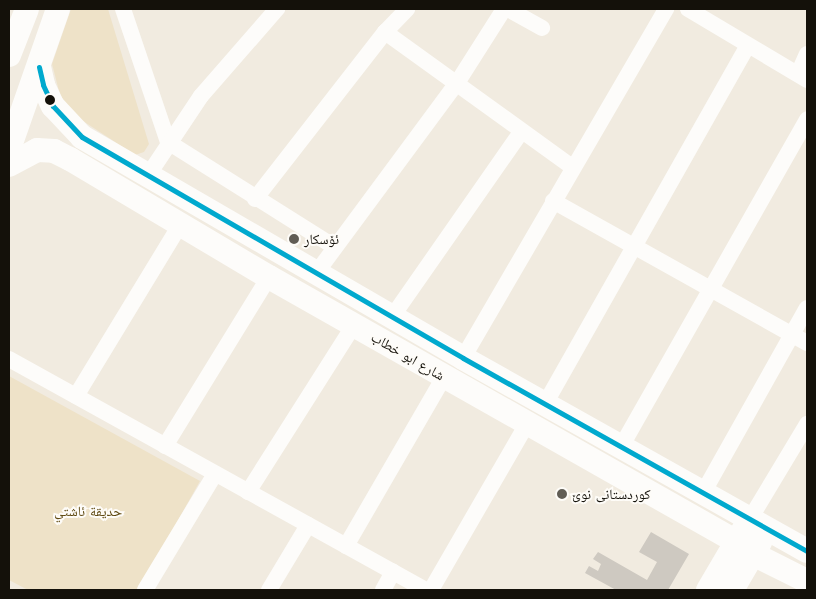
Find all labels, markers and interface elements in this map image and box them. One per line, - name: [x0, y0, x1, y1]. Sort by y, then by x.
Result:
- unlabelled marker: [45, 95, 55, 105]
- place label: ئۆسکار: [304, 231, 339, 247]
- marker: ئۆسکار: [288, 233, 300, 245]
- street label: شارع ابو خطاب: [368, 328, 448, 384]
- place label: کوردستانی نوێ: [572, 486, 651, 502]
- marker: کوردستانی نوێ: [556, 488, 568, 500]
- park label: حديقة ئاشتي: [54, 503, 122, 519]

